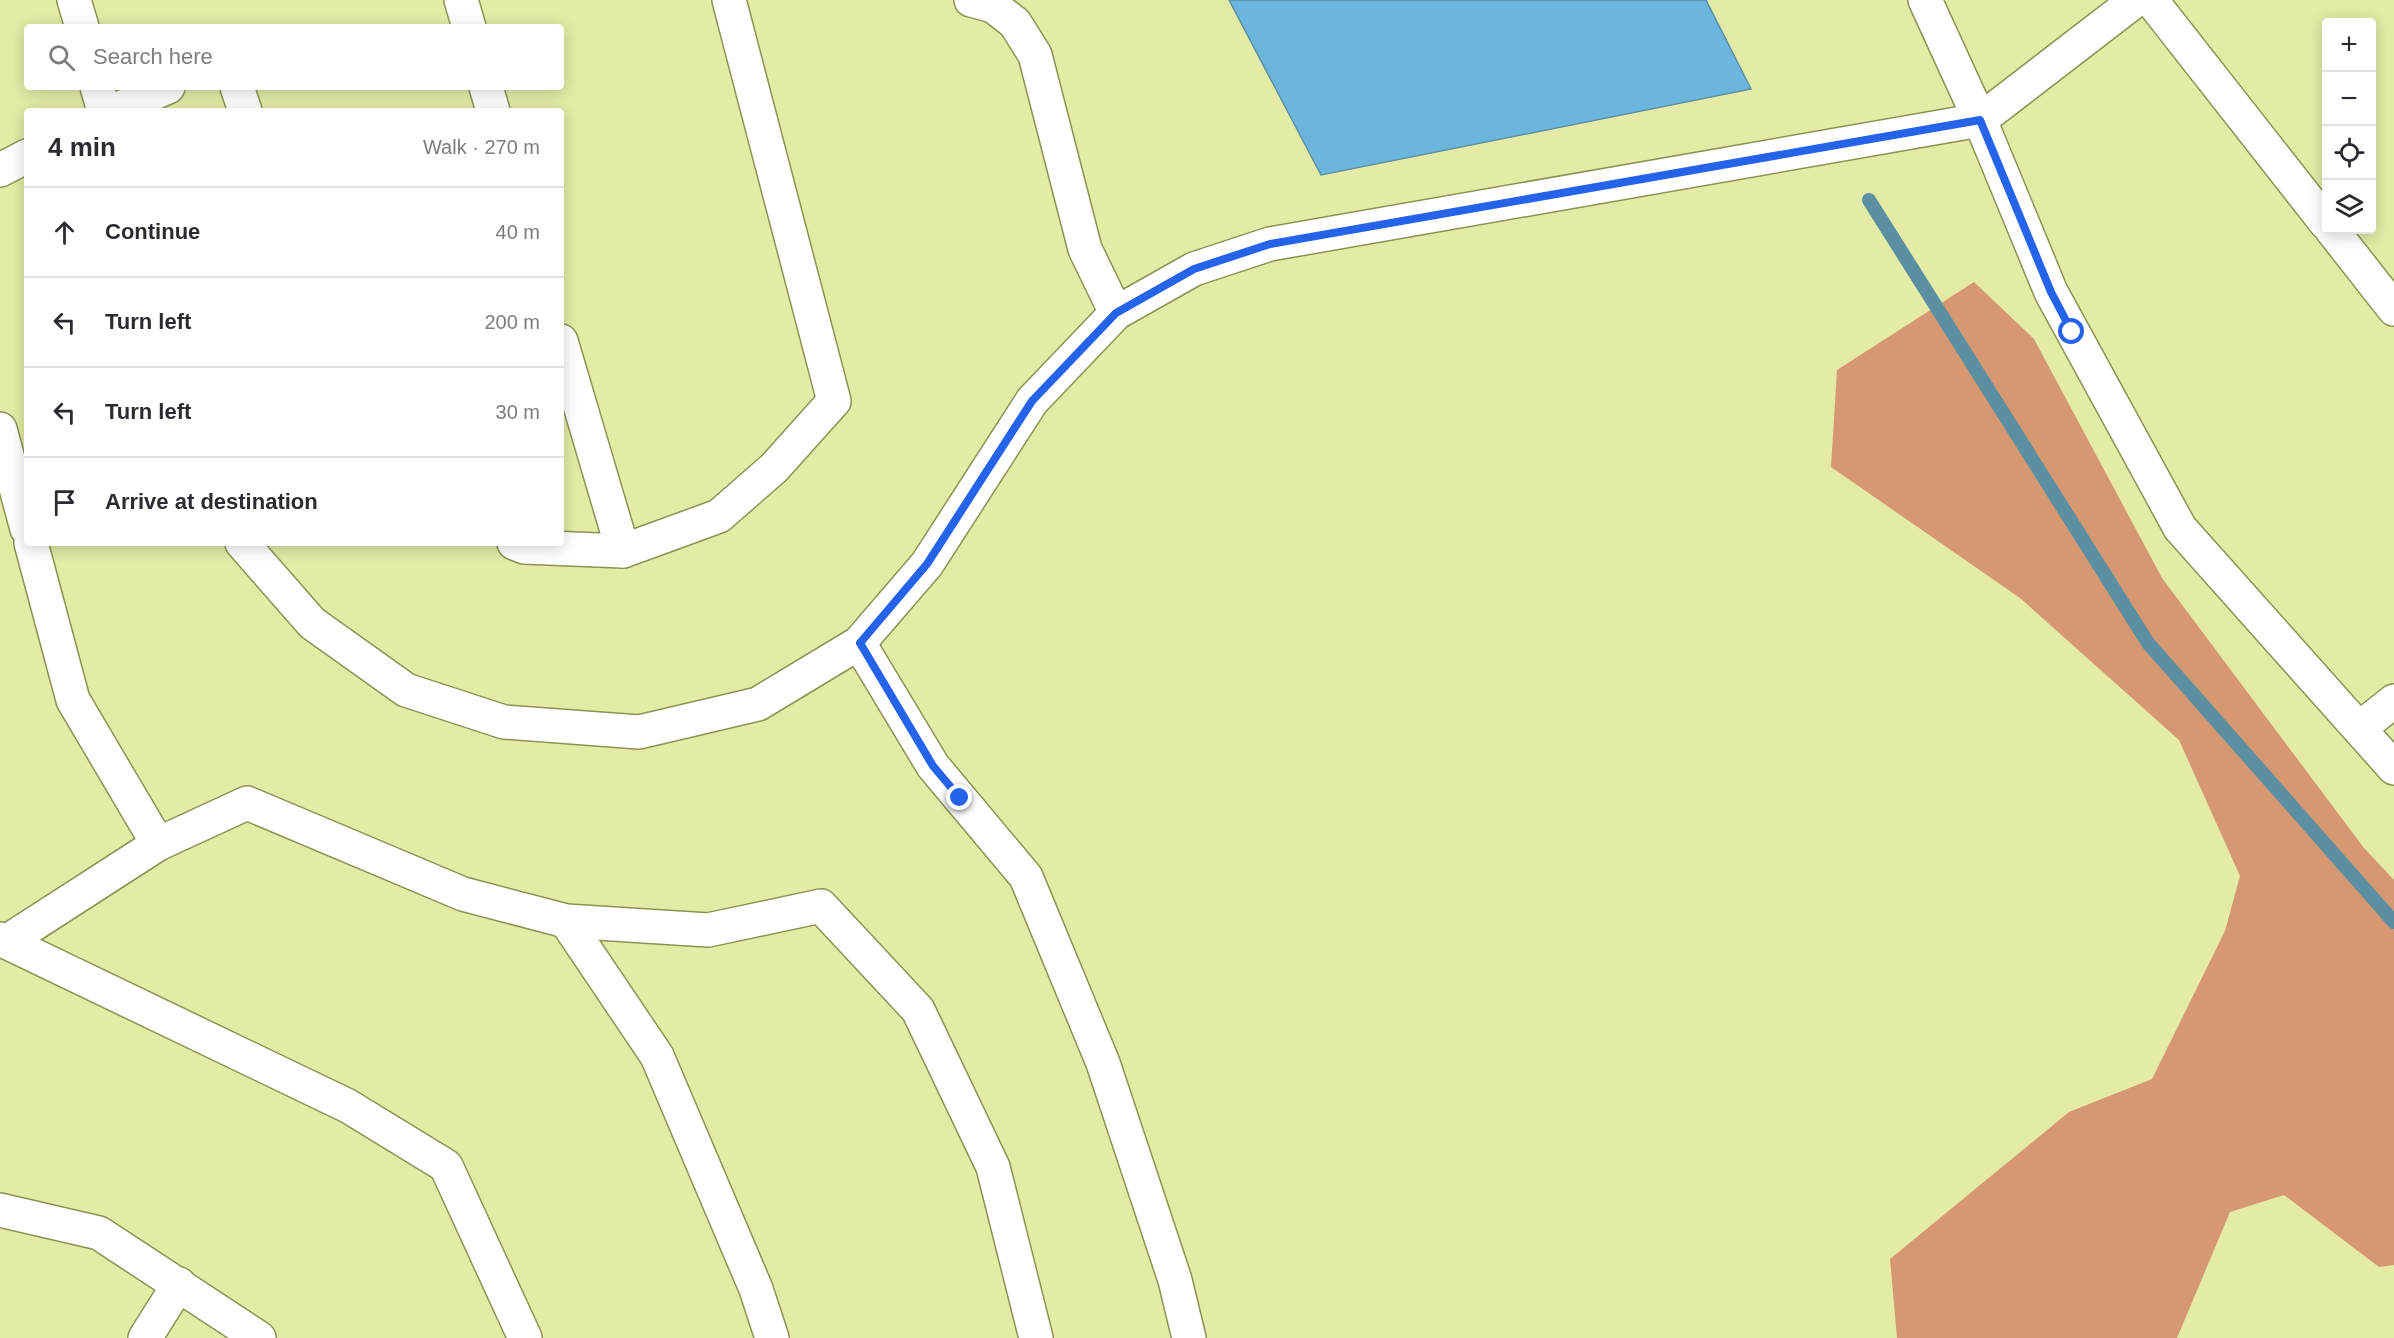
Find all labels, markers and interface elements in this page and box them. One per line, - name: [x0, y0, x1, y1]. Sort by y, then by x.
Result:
- map controls: [2322, 18, 2376, 234]
- button: +: [2322, 18, 2376, 72]
- search box: [24, 24, 564, 90]
- icon: search: [45, 41, 78, 74]
- text: Search here: [93, 44, 213, 69]
- button: −: [2322, 72, 2376, 126]
- button: locate: [2322, 126, 2376, 180]
- text: 4 min: [48, 132, 116, 162]
- text: Walk · 270 m: [423, 136, 540, 158]
- button: layers: [2322, 180, 2376, 234]
- icon: ahead: [48, 216, 81, 249]
- text: Continue: [105, 219, 200, 244]
- text: 40 m: [496, 221, 540, 243]
- icon: left: [48, 306, 81, 339]
- text: Turn left: [105, 309, 191, 334]
- text: 200 m: [484, 311, 540, 333]
- route start: [2058, 318, 2084, 344]
- icon: left: [48, 396, 81, 429]
- text: Turn left: [105, 399, 191, 424]
- text: 30 m: [496, 401, 540, 423]
- icon: arrive: [48, 486, 81, 519]
- text: Arrive at destination: [105, 489, 318, 514]
- route end: [946, 784, 972, 810]

